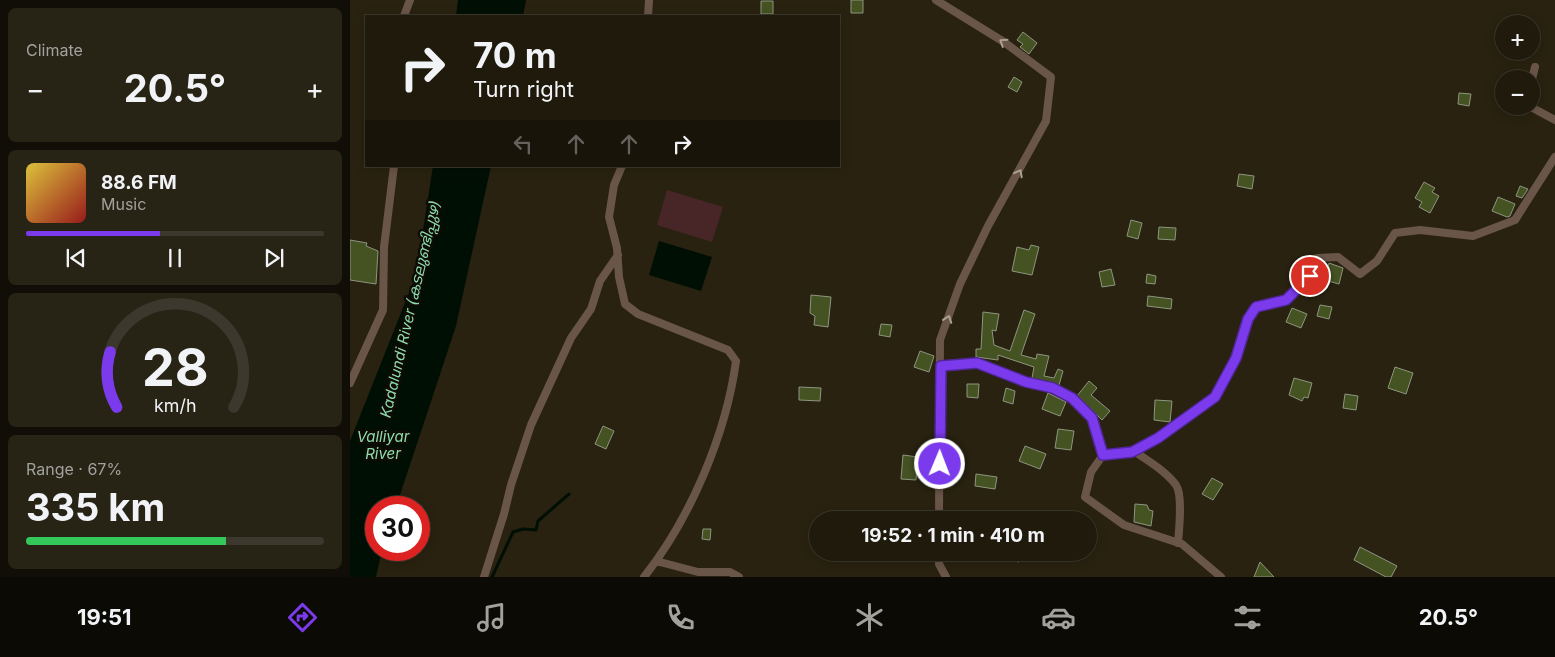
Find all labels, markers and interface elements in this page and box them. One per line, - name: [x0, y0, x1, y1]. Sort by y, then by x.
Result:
- map controls: [1495, 15, 1540, 115]
- button: +: [1495, 15, 1540, 60]
- text: 70 m: [473, 34, 557, 76]
- icon: right: [390, 35, 455, 100]
- one-way arrow: [999, 39, 1008, 48]
- text: Climate: [26, 40, 83, 60]
- text: 20.5°: [124, 65, 226, 111]
- button: −: [1495, 70, 1540, 115]
- text: −: [26, 72, 45, 106]
- text: +: [305, 72, 324, 106]
- text: Turn right: [473, 76, 574, 102]
- icon: left: [509, 130, 537, 158]
- icon: ahead: [562, 130, 590, 158]
- icon: ahead: [615, 130, 643, 158]
- icon: right: [668, 130, 696, 158]
- one-way arrow: [1013, 169, 1023, 178]
- text: 88.6 FM: [101, 171, 177, 194]
- text: Music: [101, 194, 146, 214]
- water label: Kadalundi River (കടലുണ്ടിപ്പുഴ): [376, 199, 445, 420]
- icon: previous: [62, 244, 90, 272]
- icon: pause: [161, 244, 189, 272]
- icon: next: [260, 244, 288, 272]
- pin: [1289, 255, 1331, 297]
- icon: arrive: [1296, 262, 1324, 290]
- one-way arrow: [942, 315, 952, 324]
- text: 28: [142, 336, 208, 399]
- text: km/h: [154, 395, 196, 416]
- water label: Valliyar River: [357, 427, 410, 463]
- position arrow: [913, 437, 965, 489]
- text: Range · 67%: [26, 459, 122, 479]
- text: 335 km: [26, 484, 165, 530]
- speed limit sign: 30: [365, 496, 430, 561]
- text: 19:52 · 1 min · 410 m: [861, 524, 1045, 547]
- icon: directions: [285, 600, 320, 635]
- icon: music: [474, 600, 509, 635]
- icon: phone: [663, 600, 698, 635]
- icon: climate: [852, 600, 887, 635]
- icon: car: [1041, 600, 1076, 635]
- icon: filters: [1230, 600, 1265, 635]
- text: 19:51: [77, 604, 132, 630]
- text: 20.5°: [1419, 604, 1478, 630]

